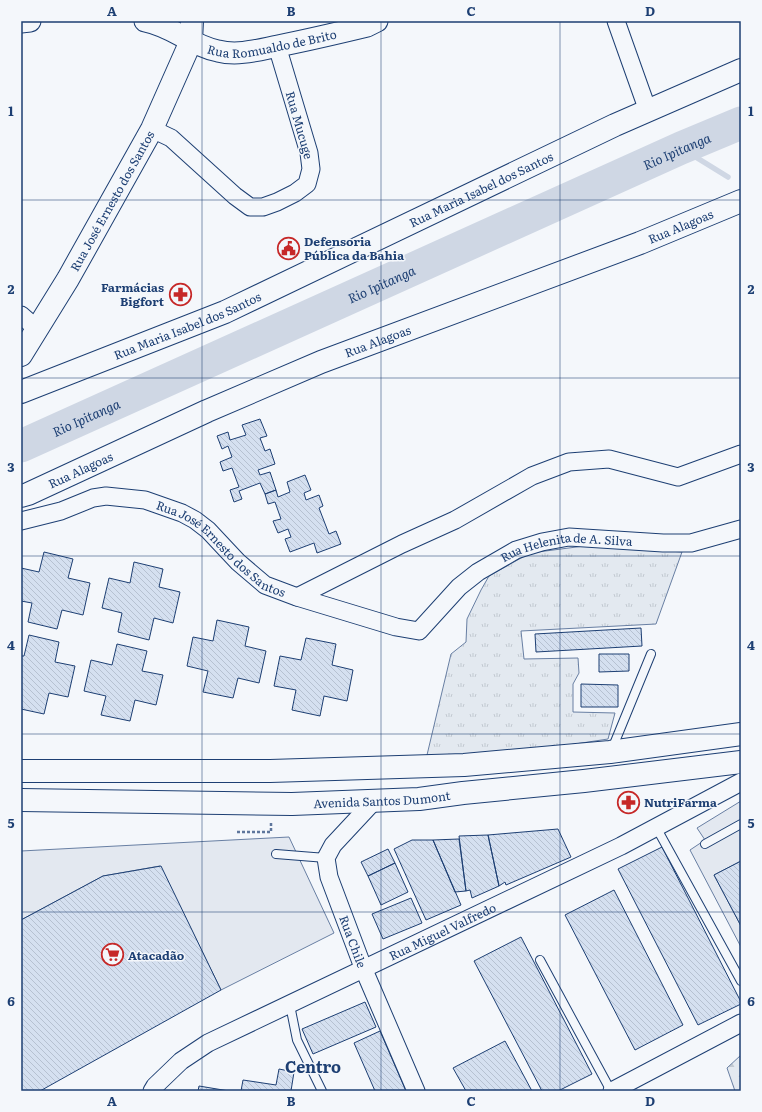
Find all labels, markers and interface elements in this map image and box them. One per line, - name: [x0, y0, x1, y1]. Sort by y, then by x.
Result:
- text: A: [107, 1, 117, 20]
- text: B: [287, 1, 296, 20]
- text: C: [466, 1, 476, 20]
- text: D: [645, 1, 655, 20]
- street label: Rua Romualdo de Brito: [205, 25, 338, 62]
- street label: Rua Mucuge: [282, 89, 318, 161]
- text: 1: [8, 101, 14, 120]
- text: 1: [748, 101, 754, 120]
- street label: Rua José Ernesto dos Santos: [65, 127, 159, 274]
- water label: Rio Ipitanga: [639, 127, 714, 174]
- street label: Rua Maria Isabel dos Santos: [406, 147, 556, 231]
- street label: Rua Alagoas: [645, 204, 716, 248]
- place label: Defensoria Pública da Bahia: [304, 232, 404, 264]
- public building icon: Defensoria Pública da Bahia: [276, 235, 302, 261]
- water label: Rio Ipitanga: [344, 260, 418, 307]
- place label: Farmácias Bigfort: [101, 278, 165, 310]
- text: 2: [8, 279, 15, 298]
- text: 2: [748, 279, 755, 298]
- pharmacy icon: Farmácias Bigfort: [167, 281, 193, 307]
- street label: Rua Maria Isabel dos Santos: [111, 287, 264, 364]
- street label: Rua Alagoas: [342, 320, 414, 361]
- water label: Rio Ipitanga: [49, 393, 123, 440]
- street label: Rua Alagoas: [45, 447, 116, 492]
- text: 3: [7, 457, 15, 476]
- text: 3: [747, 457, 755, 476]
- street label: Rua José Ernesto dos Santos: [154, 496, 289, 601]
- street label: Rua Helenita de A. Silva: [497, 528, 634, 566]
- text: 4: [7, 635, 15, 654]
- text: 4: [747, 635, 755, 654]
- street label: Avenida Santos Dumont: [313, 786, 452, 812]
- pharmacy icon: NutriFarma: [615, 789, 641, 815]
- place label: NutriFarma: [644, 793, 717, 811]
- text: 5: [7, 813, 15, 832]
- text: 5: [747, 813, 755, 832]
- street label: Rua Miguel Valfredo: [386, 898, 499, 964]
- street label: Rua Chile: [335, 913, 371, 970]
- supermarket icon: Atacadão: [100, 942, 126, 968]
- place label: Atacadão: [128, 946, 185, 964]
- text: 6: [7, 991, 15, 1010]
- text: 6: [747, 991, 755, 1010]
- district label: Centro: [285, 1054, 341, 1078]
- text: A: [107, 1091, 117, 1110]
- text: B: [287, 1091, 296, 1110]
- text: C: [466, 1091, 476, 1110]
- text: D: [645, 1091, 655, 1110]

